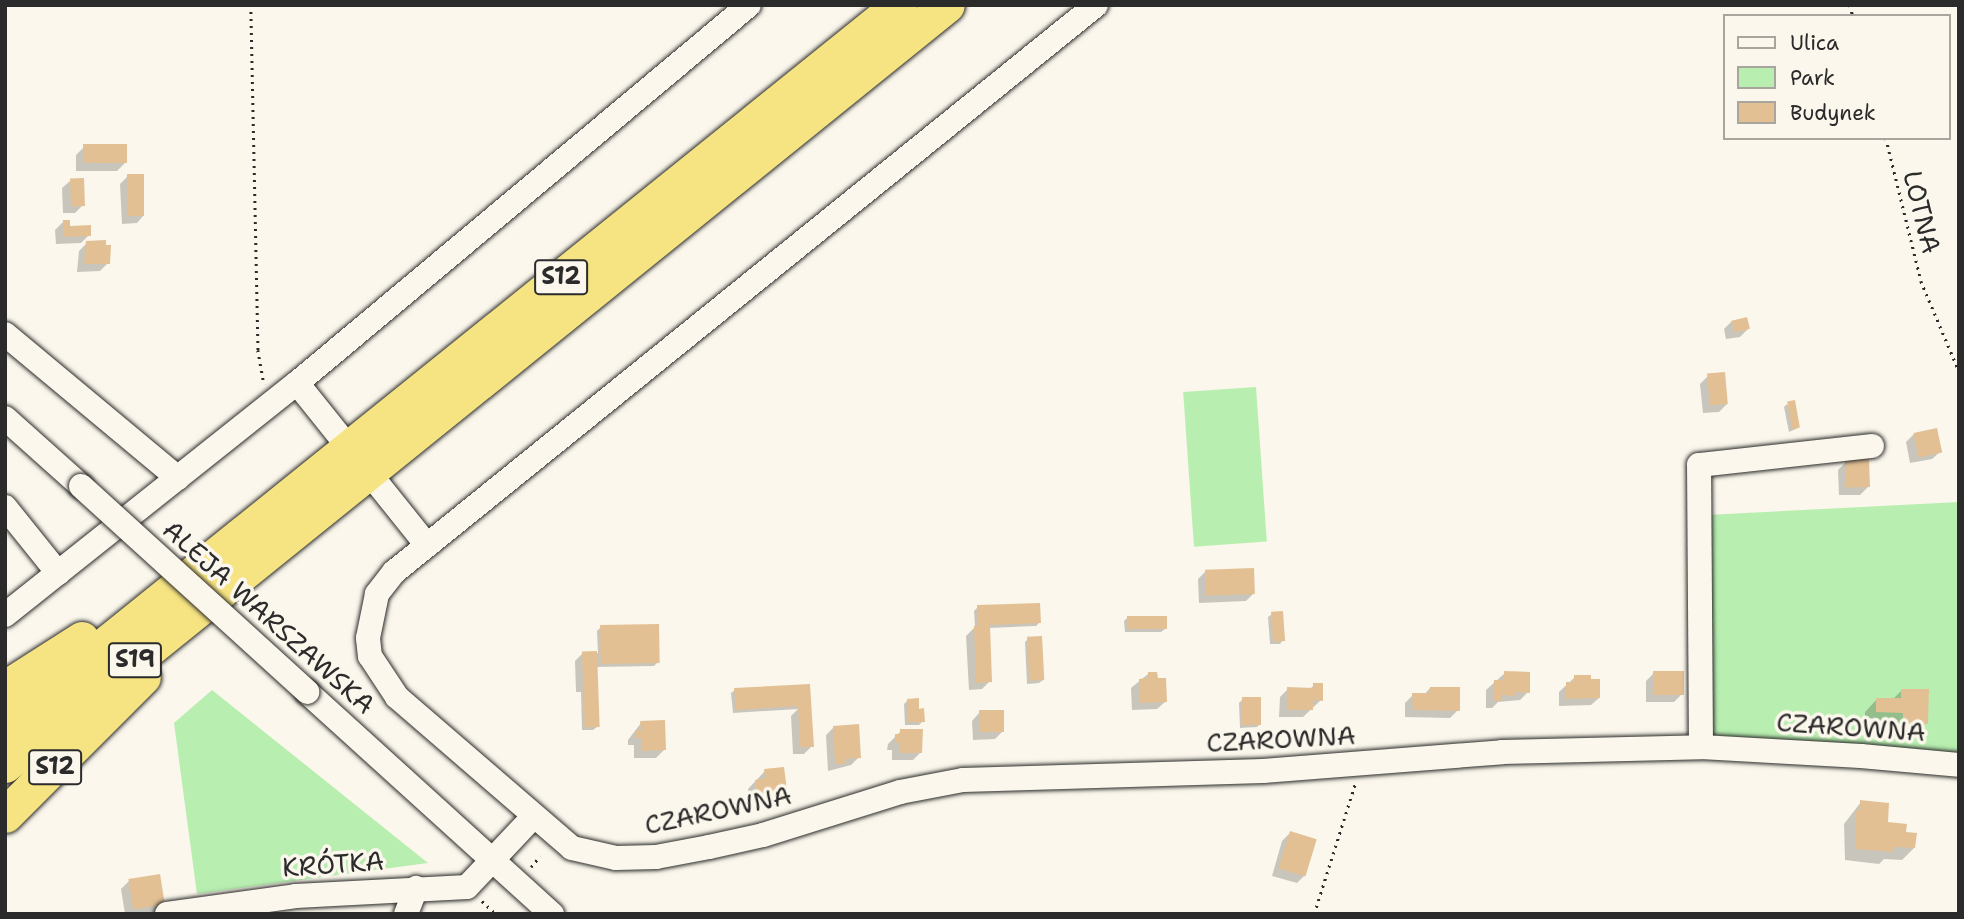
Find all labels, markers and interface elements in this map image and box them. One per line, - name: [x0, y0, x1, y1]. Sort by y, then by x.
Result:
- legend: [1722, 14, 1950, 140]
- text: Ulica: [1790, 29, 1839, 57]
- text: Park: [1790, 64, 1835, 92]
- text: Budynek: [1790, 99, 1876, 127]
- street label: LOTNA: [1897, 167, 1947, 257]
- road number: S12: [533, 256, 589, 298]
- street label: ALEJA WARSZAWSKA: [157, 514, 381, 720]
- road number: S19: [107, 640, 163, 680]
- street label: CZAROWNA: [1775, 706, 1927, 748]
- street label: CZAROWNA: [1206, 720, 1356, 758]
- road number: S12: [27, 746, 83, 788]
- street label: CZAROWNA: [642, 779, 794, 841]
- street label: KRÓTKA: [281, 845, 385, 883]

